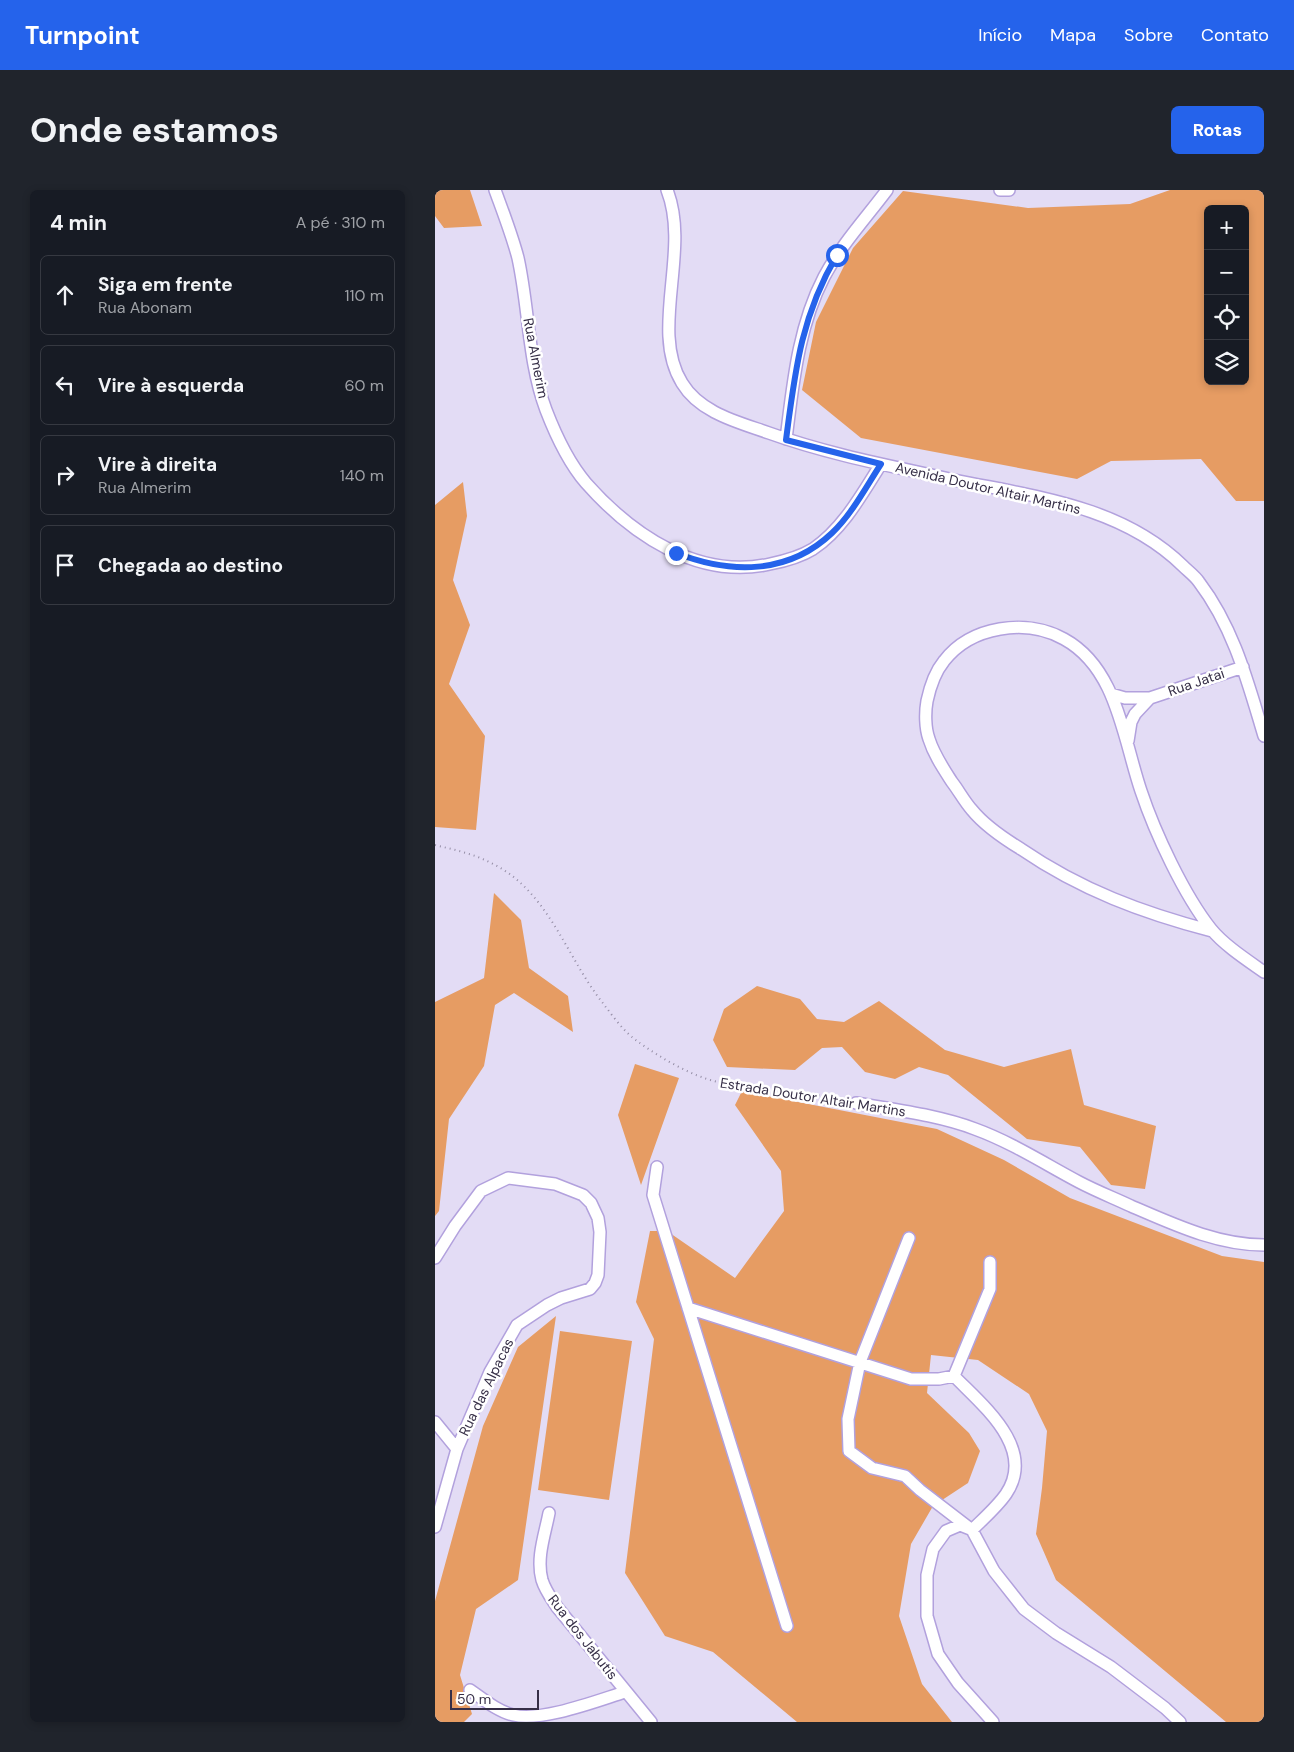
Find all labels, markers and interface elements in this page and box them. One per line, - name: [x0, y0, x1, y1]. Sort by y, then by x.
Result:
- text: Turnpoint: [25, 20, 140, 51]
- text: Início: [978, 23, 1022, 47]
- text: Mapa: [1050, 23, 1096, 47]
- text: Sobre: [1124, 23, 1173, 47]
- text: Contato: [1201, 23, 1269, 47]
- button: Rotas: [1171, 106, 1264, 154]
- text: Onde estamos: [30, 107, 279, 153]
- map controls: [1204, 205, 1249, 385]
- button: +: [1204, 205, 1249, 250]
- text: 4 min: [50, 209, 107, 237]
- text: A pé · 310 m: [296, 212, 385, 233]
- route start: [826, 244, 849, 267]
- button: −: [1204, 250, 1249, 295]
- text: Siga em frente: [98, 272, 233, 297]
- icon: ahead: [51, 281, 79, 309]
- text: 110 m: [345, 285, 384, 306]
- button: locate: [1204, 295, 1249, 340]
- text: Rua Abonam: [98, 297, 192, 318]
- street label: Rua Almerim: [519, 316, 553, 400]
- button: layers: [1204, 340, 1249, 385]
- icon: left: [51, 371, 79, 399]
- text: Vire à esquerda: [98, 373, 244, 398]
- text: 60 m: [344, 375, 384, 396]
- text: Vire à direita: [98, 452, 217, 477]
- street label: Avenida Doutor Altair Martins: [894, 458, 1082, 518]
- icon: right: [51, 461, 79, 489]
- text: 140 m: [340, 465, 384, 486]
- text: Rua Almerim: [98, 477, 191, 498]
- route end: [665, 542, 688, 565]
- icon: arrive: [51, 551, 79, 579]
- text: Chegada ao destino: [98, 553, 283, 578]
- street label: Rua Jatai: [1165, 664, 1227, 700]
- street label: Estrada Doutor Altair Martins: [719, 1073, 907, 1121]
- street label: Rua das Alpacas: [455, 1335, 517, 1439]
- street label: Rua dos Jabutis: [544, 1591, 622, 1683]
- scale bar: [450, 1687, 539, 1710]
- text: 50 m: [457, 1690, 491, 1708]

